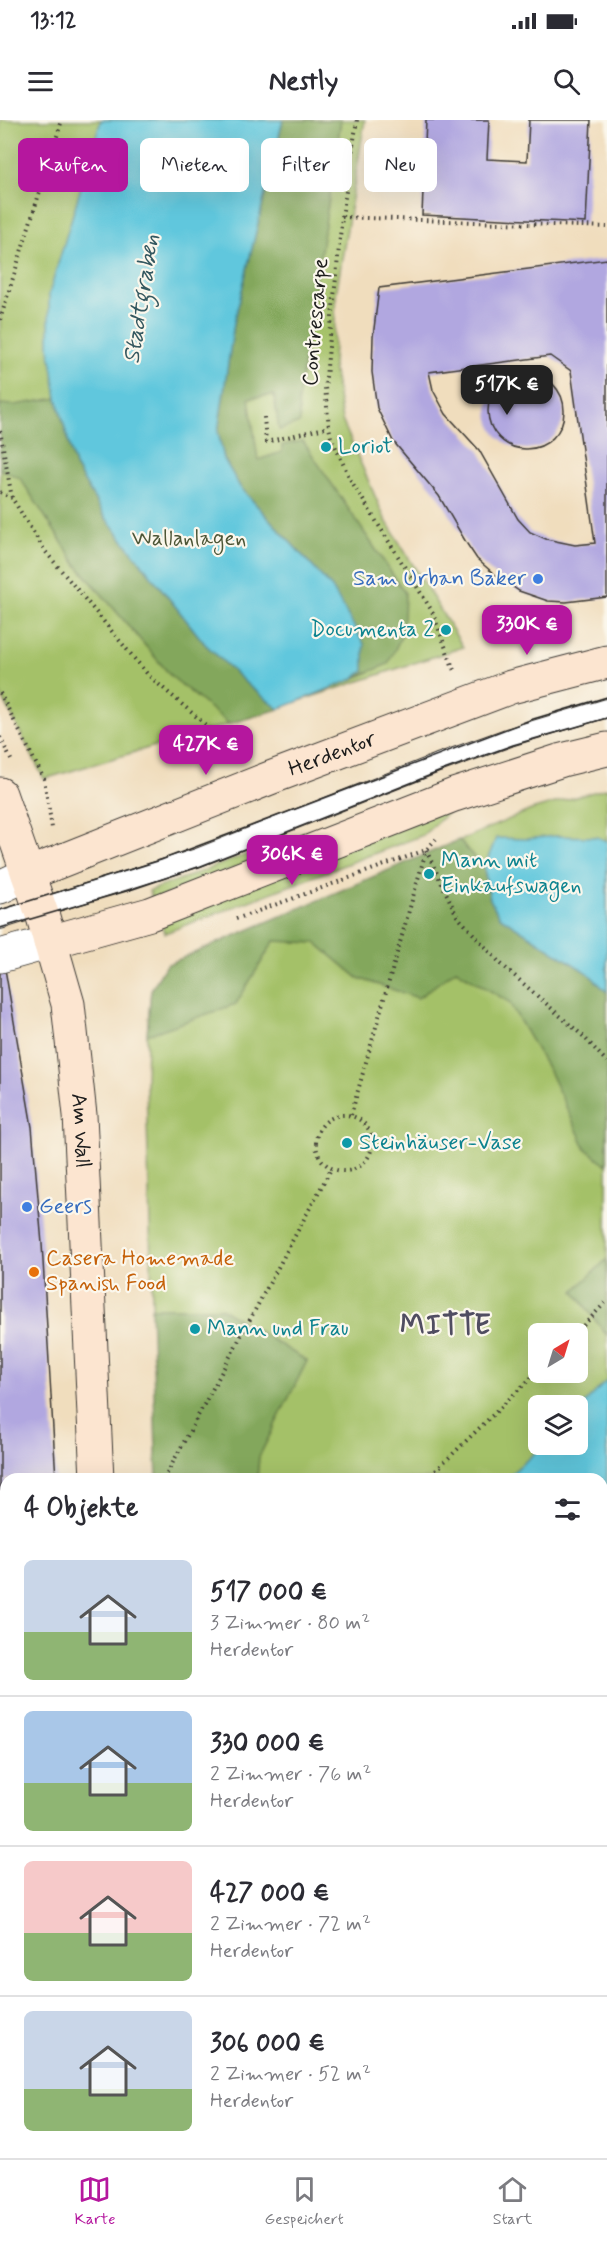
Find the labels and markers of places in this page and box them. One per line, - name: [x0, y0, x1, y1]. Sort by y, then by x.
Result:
- pin: 517K €: [458, 365, 556, 416]
- place label: Loriot: [338, 433, 393, 461]
- marker: Loriot: [319, 440, 333, 454]
- place label: Sam Urban Baker: [353, 565, 527, 593]
- marker: Sam Urban Baker: [531, 572, 545, 586]
- pin: 330K €: [478, 605, 576, 656]
- place label: Documenta 2: [310, 616, 434, 644]
- marker: Documenta 2: [439, 623, 453, 637]
- pin: 427K €: [157, 725, 255, 776]
- pin: 306K €: [243, 835, 341, 886]
- place label: Mann mit Einkaufswagen: [441, 847, 582, 903]
- marker: Mann mit Einkaufswagen: [422, 867, 436, 881]
- place label: Steinhäuser-Vase: [359, 1129, 522, 1157]
- marker: Steinhäuser-Vase: [340, 1136, 354, 1150]
- place label: Geers: [39, 1193, 92, 1221]
- marker: Geers: [20, 1200, 34, 1214]
- place label: Casera Homemade Spanish Food: [46, 1245, 234, 1298]
- marker: Casera Homemade Spanish Food: [27, 1265, 41, 1279]
- place label: Mann und Frau: [207, 1315, 349, 1343]
- marker: Mann und Frau: [188, 1322, 202, 1336]

